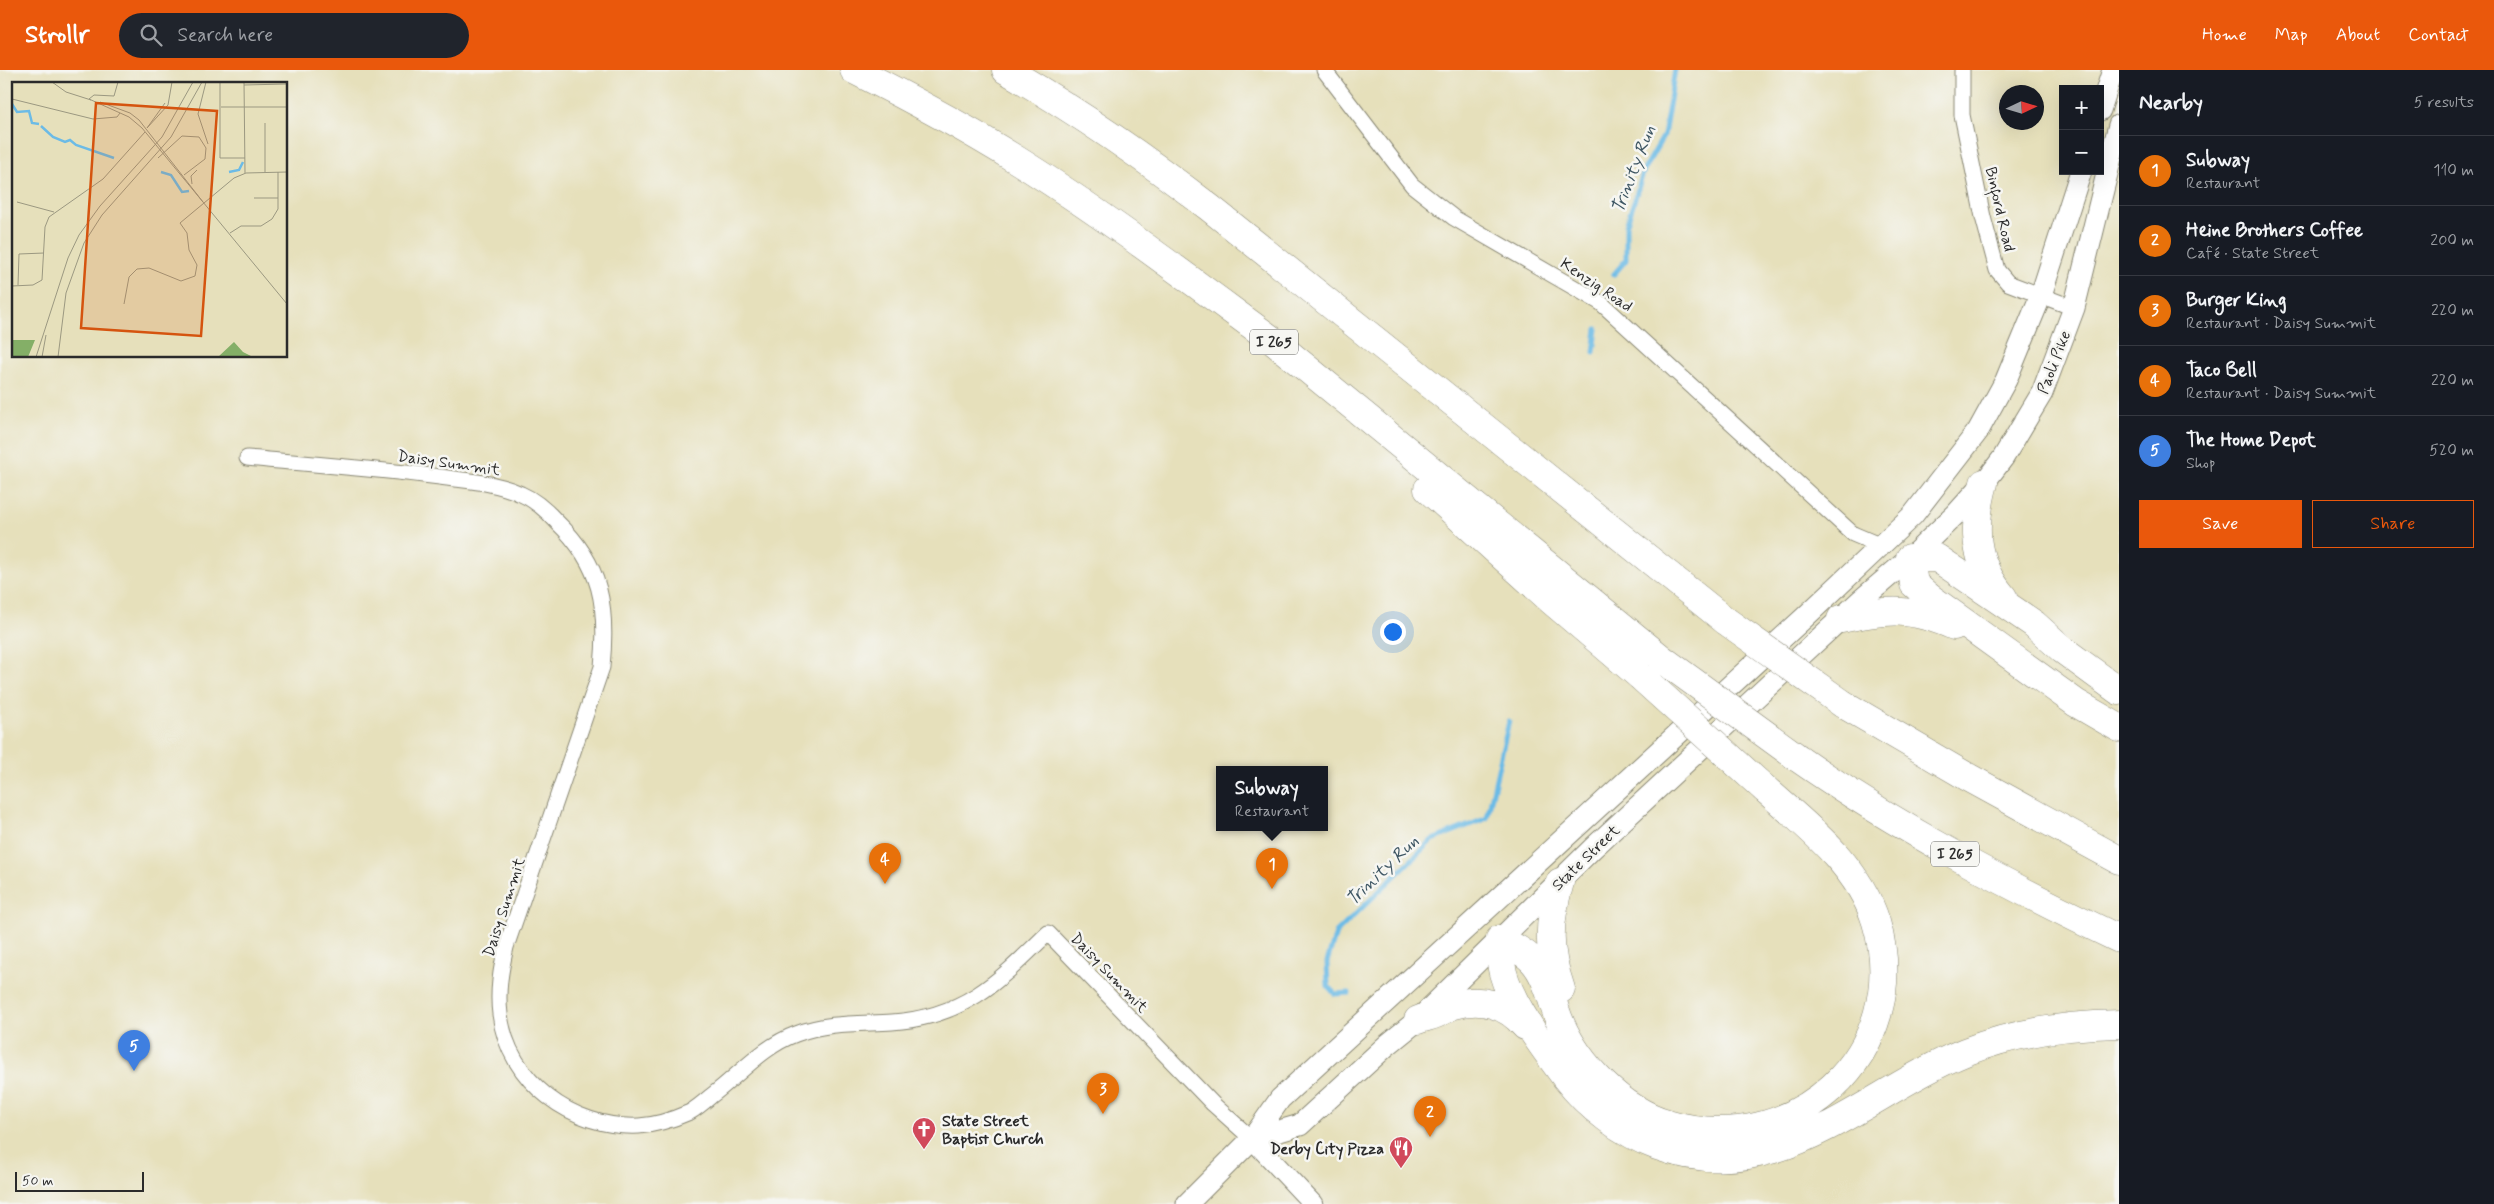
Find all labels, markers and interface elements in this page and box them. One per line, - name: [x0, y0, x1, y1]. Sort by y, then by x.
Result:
- search box: [119, 13, 469, 58]
- text: Strollr: [25, 20, 89, 51]
- icon: search: [137, 21, 165, 49]
- text: Search here: [177, 23, 273, 48]
- text: Home: [2202, 23, 2247, 47]
- text: Map: [2275, 23, 2308, 47]
- text: About: [2336, 23, 2380, 47]
- text: Contact: [2408, 23, 2469, 47]
- inset map: [12, 82, 288, 358]
- north arrow: [1999, 85, 2044, 130]
- map controls: [2059, 85, 2104, 175]
- button: +: [2059, 85, 2104, 130]
- text: Nearby: [2139, 89, 2203, 117]
- text: 5 results: [2414, 92, 2474, 113]
- water label: Trinity Run: [1606, 122, 1662, 217]
- button: −: [2059, 130, 2104, 175]
- text: Subway: [2186, 148, 2250, 173]
- text: 1: [2151, 160, 2159, 181]
- text: 110 m: [2433, 160, 2474, 181]
- street label: Binford Road: [1978, 165, 2019, 254]
- text: Restaurant: [2186, 173, 2260, 194]
- text: Heine Brothers Coffee: [2186, 218, 2363, 243]
- text: 2: [2151, 230, 2159, 251]
- text: 200 m: [2430, 230, 2474, 251]
- text: Café · State Street: [2186, 243, 2319, 264]
- street label: Kenzig Road: [1556, 253, 1636, 317]
- text: Burger King: [2186, 288, 2287, 313]
- text: 3: [2151, 300, 2159, 321]
- text: 220 m: [2431, 300, 2474, 321]
- text: Restaurant · Daisy Summit: [2186, 313, 2376, 334]
- street label: Paoli Pike: [2033, 328, 2076, 397]
- road number: I 265: [1250, 330, 1298, 354]
- text: Taco Bell: [2186, 358, 2257, 383]
- text: 4: [2150, 370, 2160, 391]
- text: 220 m: [2431, 370, 2474, 391]
- text: Restaurant · Daisy Summit: [2186, 383, 2376, 404]
- text: The Home Depot: [2186, 428, 2316, 453]
- text: 5: [2150, 440, 2160, 461]
- text: 520 m: [2429, 440, 2474, 461]
- street label: Daisy Summit: [396, 446, 502, 481]
- text: Shop: [2186, 453, 2215, 474]
- button: Save: [2139, 500, 2302, 548]
- button: Share: [2312, 500, 2474, 548]
- your location: [1380, 619, 1406, 645]
- popup: [1216, 766, 1328, 831]
- text: Subway: [1235, 776, 1299, 801]
- text: Restaurant: [1235, 801, 1309, 822]
- street label: State Street: [1547, 820, 1625, 896]
- water label: Trinity Run: [1341, 830, 1424, 911]
- road number: I 265: [1931, 842, 1979, 866]
- pin: 4: [869, 843, 901, 884]
- pin: 1: [1256, 848, 1288, 889]
- street label: Daisy Summit: [478, 854, 531, 960]
- street label: Daisy Summit: [1065, 929, 1153, 1018]
- pin: 5: [118, 1030, 150, 1071]
- pin: 3: [1087, 1073, 1119, 1114]
- pin: 2: [1414, 1096, 1446, 1137]
- place label: State Street Baptist Church: [942, 1111, 1044, 1150]
- church icon: State Street Baptist Church: [911, 1116, 937, 1150]
- restaurant icon: Derby City Pizza: [1388, 1135, 1414, 1169]
- place label: Derby City Pizza: [1270, 1139, 1384, 1160]
- scale bar: [15, 1169, 144, 1192]
- text: 50 m: [22, 1172, 53, 1190]

